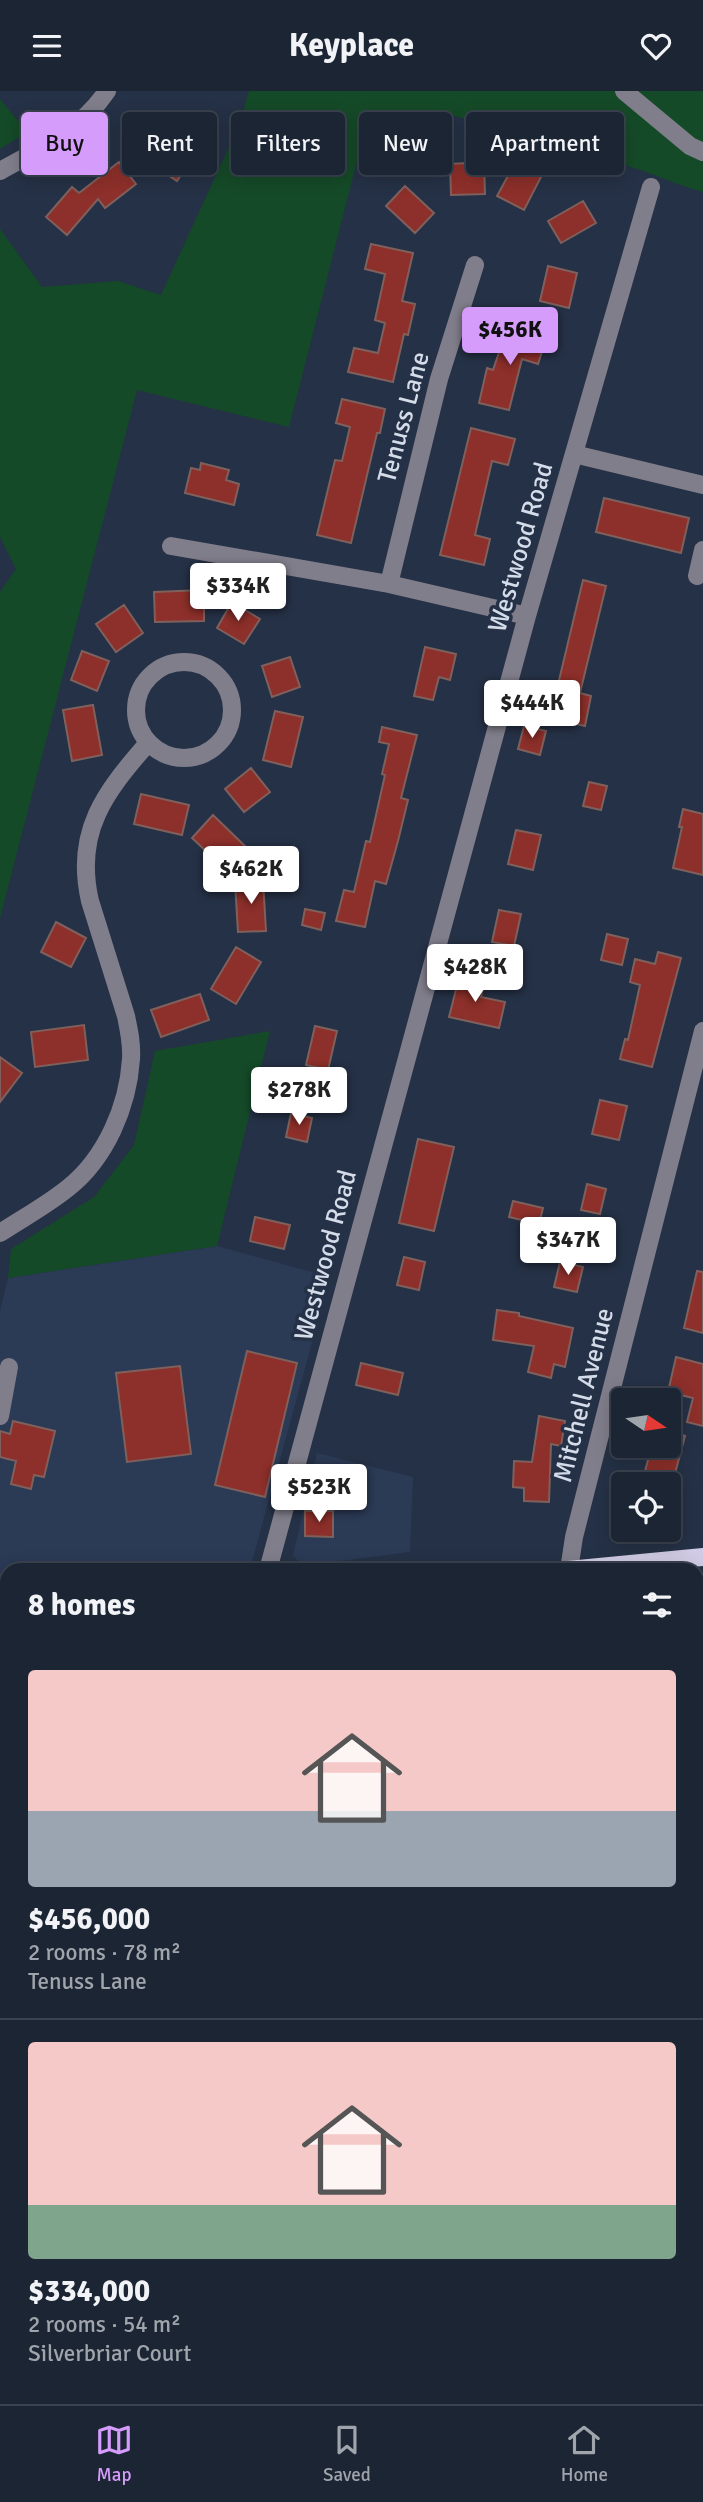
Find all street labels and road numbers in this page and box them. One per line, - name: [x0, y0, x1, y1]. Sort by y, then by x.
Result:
- street label: Tenuss Lane: [371, 348, 437, 486]
- street label: Westwood Road: [481, 459, 561, 636]
- street label: Westwood Road: [288, 1166, 364, 1344]
- street label: Mitchell Avenue: [547, 1305, 621, 1486]

